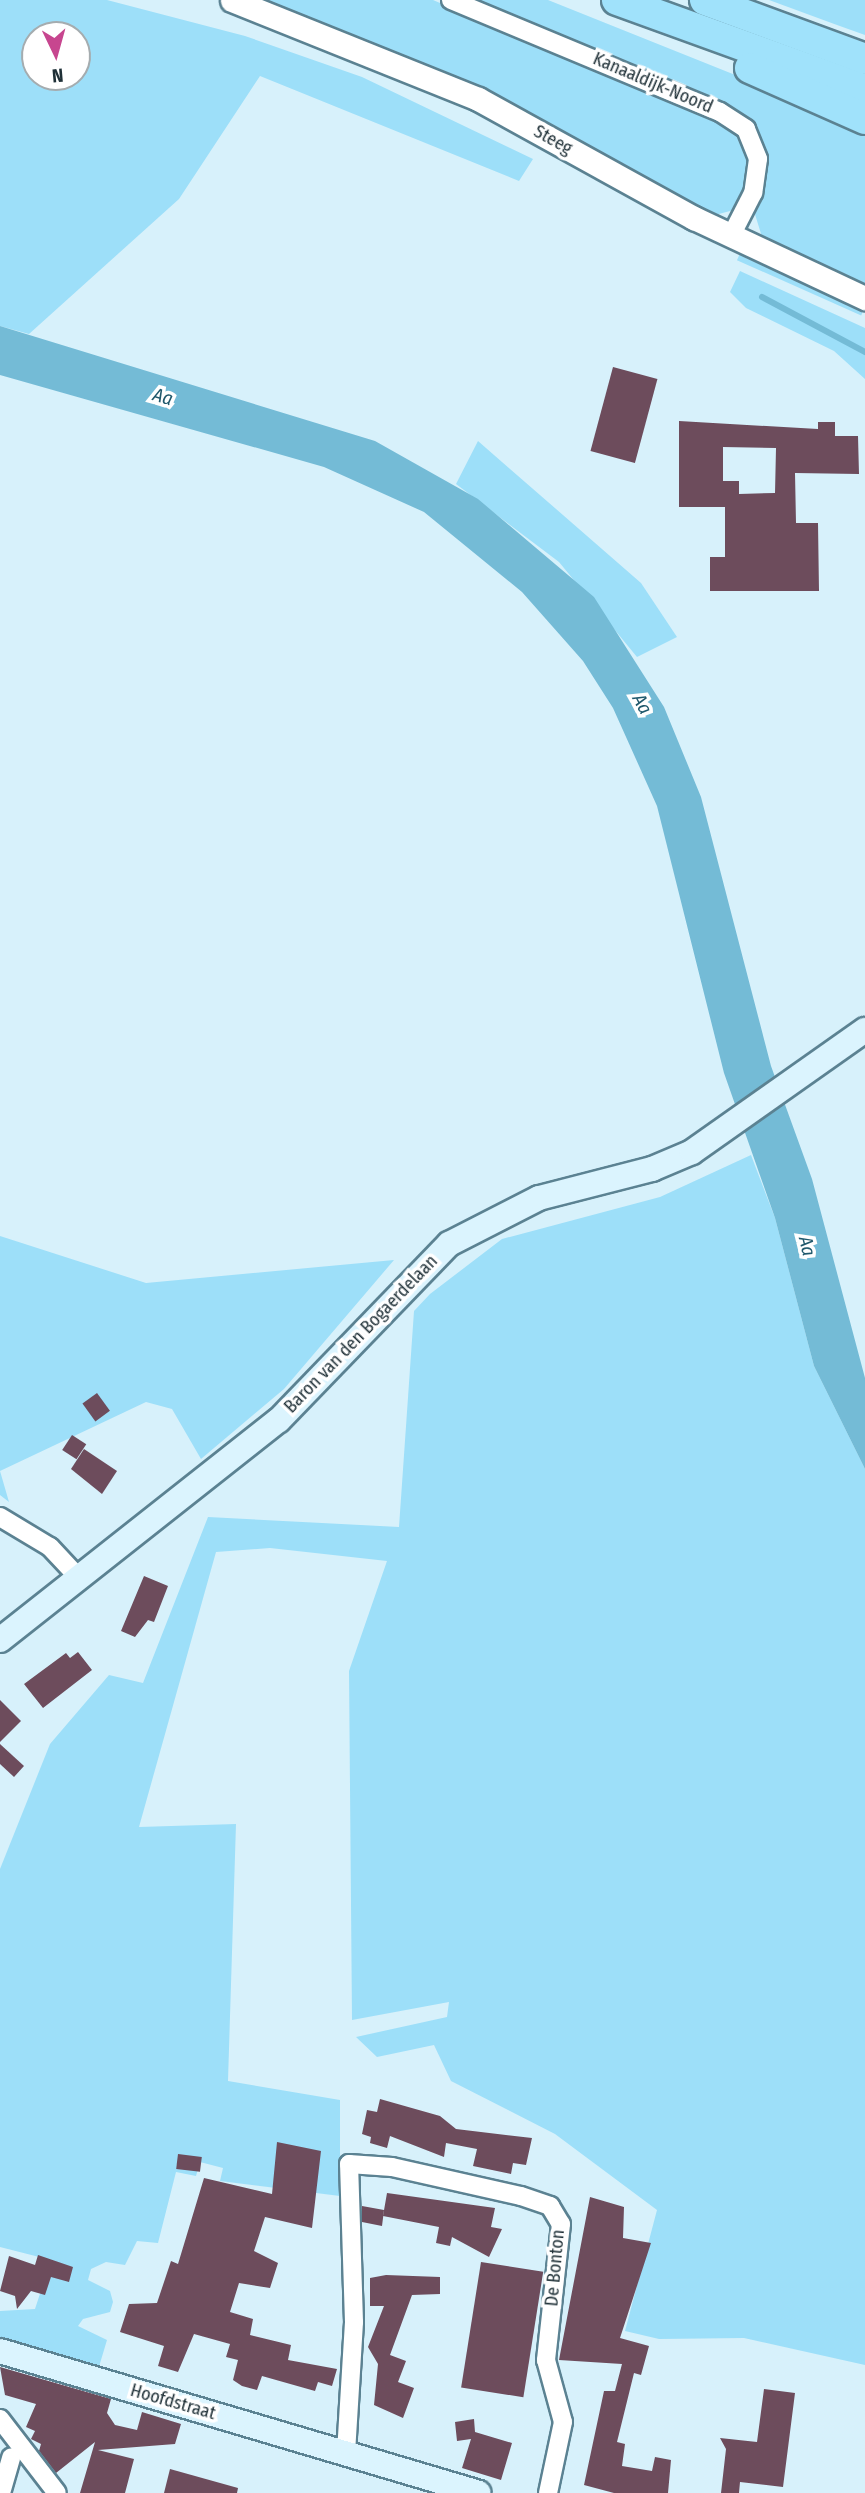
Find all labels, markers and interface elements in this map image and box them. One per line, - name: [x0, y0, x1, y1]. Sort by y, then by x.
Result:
- north arrow: [21, 21, 91, 91]
- street label: Kanaaldijk-Noord: [590, 48, 716, 118]
- text: N: [51, 63, 64, 87]
- street label: Steeg: [530, 121, 576, 159]
- water label: Aa: [150, 383, 176, 411]
- water label: Aa: [627, 690, 657, 718]
- water label: Aa: [794, 1234, 820, 1258]
- street label: Baron van den Bogaerdelaan: [280, 1250, 442, 1418]
- street label: De Bonton: [541, 2229, 569, 2307]
- street label: Hoofdstraat: [128, 2380, 218, 2424]

